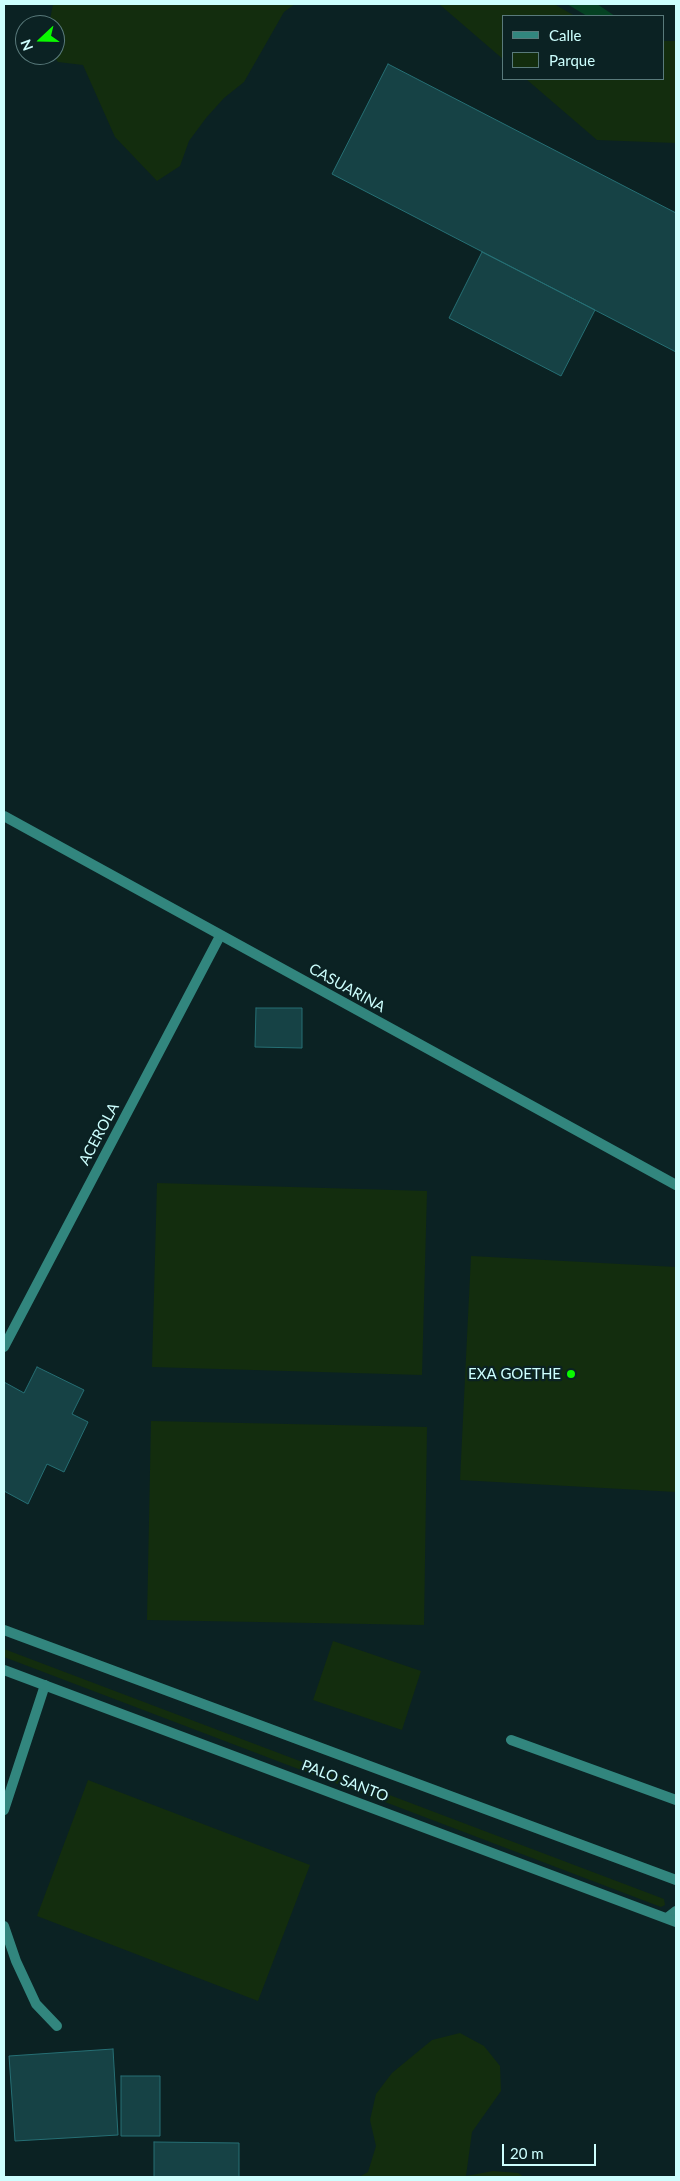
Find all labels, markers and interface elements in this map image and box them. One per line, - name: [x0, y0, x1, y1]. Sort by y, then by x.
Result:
- north arrow: [15, 15, 65, 65]
- legend: [502, 15, 665, 80]
- text: Calle: [549, 26, 581, 44]
- text: N: [17, 37, 36, 53]
- text: Parque: [549, 51, 595, 69]
- street label: CASUARINA: [306, 960, 388, 1016]
- street label: ACEROLA: [75, 1100, 123, 1168]
- place label: EXA GOETHE: [468, 1365, 561, 1383]
- marker: EXA GOETHE: [565, 1368, 577, 1380]
- street label: PALO SANTO: [299, 1756, 391, 1806]
- scale bar: [505, 2134, 599, 2166]
- text: 20 m: [510, 2144, 544, 2162]

